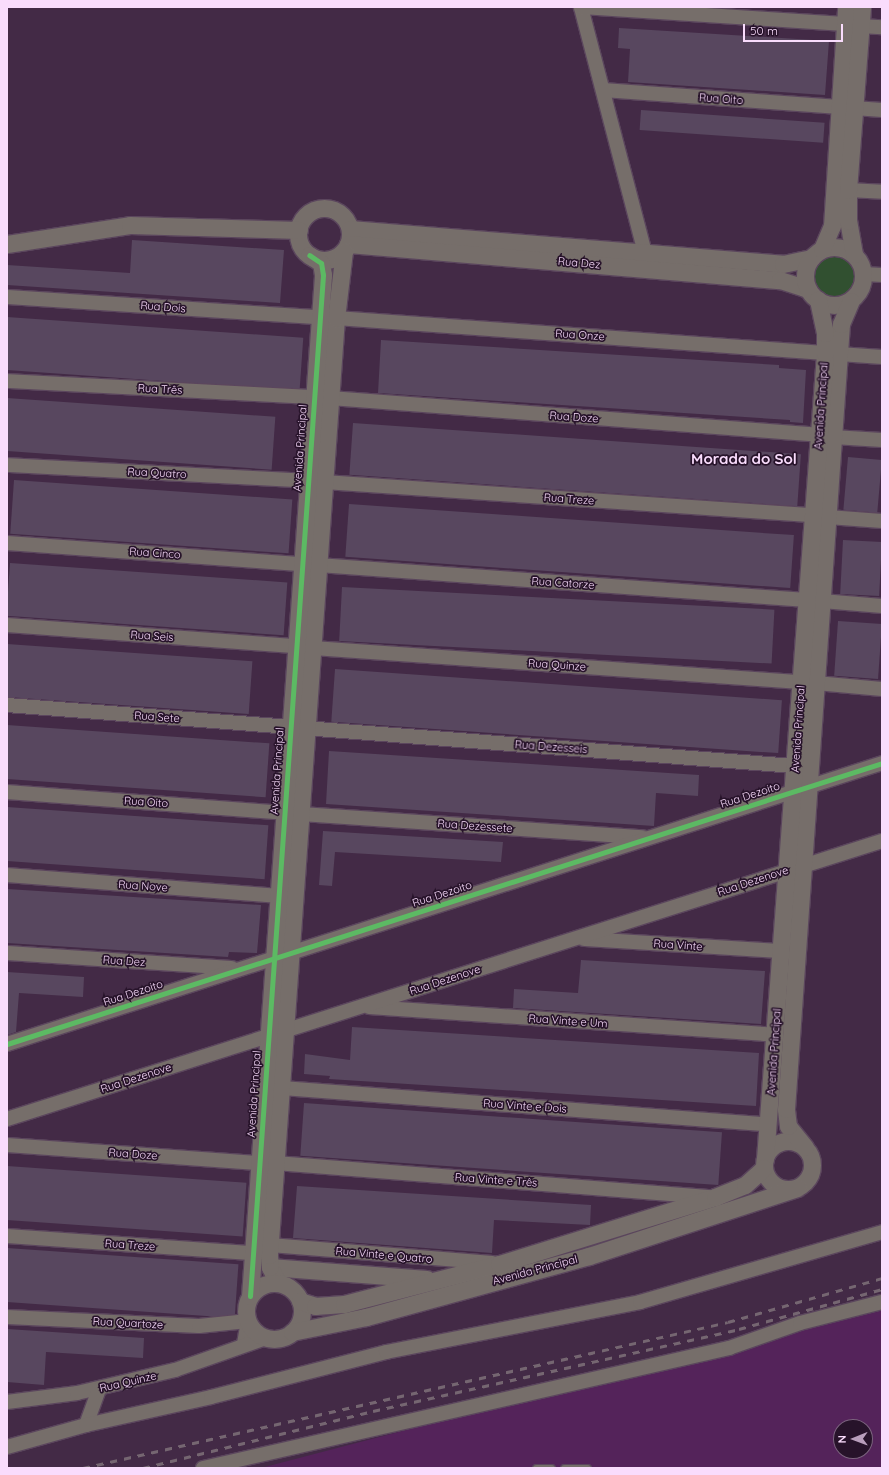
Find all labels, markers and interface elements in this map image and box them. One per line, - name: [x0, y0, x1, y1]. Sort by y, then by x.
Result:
- scale bar: [745, 16, 845, 42]
- text: 50 m: [750, 23, 778, 38]
- street label: Rua Oito: [698, 91, 744, 107]
- street label: Rua Dez: [557, 255, 601, 271]
- street label: Rua Dois: [140, 299, 186, 315]
- street label: Rua Onze: [555, 327, 605, 343]
- street label: Avenida Principal: [811, 362, 831, 450]
- street label: Rua Três: [137, 381, 183, 397]
- street label: Avenida Principal: [290, 404, 310, 492]
- street label: Rua Doze: [549, 409, 599, 425]
- district label: Morada do Sol: [691, 450, 797, 468]
- street label: Rua Quatro: [127, 465, 187, 481]
- street label: Rua Treze: [543, 491, 595, 507]
- street label: Rua Cinco: [129, 545, 181, 561]
- street label: Rua Catorze: [531, 574, 595, 592]
- street label: Rua Seis: [130, 628, 174, 644]
- street label: Rua Quinze: [528, 656, 586, 674]
- street label: Avenida Principal: [788, 685, 808, 773]
- street label: Rua Sete: [134, 709, 180, 725]
- street label: Avenida Principal: [267, 727, 287, 815]
- street label: Rua Dezesseis: [514, 738, 588, 756]
- street label: Rua Dezoito: [719, 779, 781, 811]
- street label: Rua Oito: [123, 794, 169, 810]
- street label: Rua Dezessete: [437, 817, 513, 835]
- street label: Rua Dezenove: [716, 863, 790, 899]
- street label: Rua Nove: [118, 878, 168, 894]
- street label: Rua Dezoito: [411, 878, 473, 910]
- street label: Rua Vinte: [653, 937, 703, 953]
- street label: Rua Dez: [102, 953, 146, 969]
- street label: Rua Dezenove: [408, 962, 482, 998]
- street label: Rua Dezoito: [102, 977, 164, 1009]
- street label: Avenida Principal: [764, 1008, 784, 1096]
- street label: Rua Vinte e Um: [528, 1012, 608, 1030]
- street label: Avenida Principal: [244, 1050, 264, 1138]
- street label: Rua Dezenove: [99, 1060, 173, 1096]
- street label: Rua Vinte e Dois: [483, 1097, 567, 1115]
- street label: Rua Doze: [108, 1146, 158, 1162]
- street label: Rua Vinte e Três: [454, 1171, 538, 1189]
- street label: Rua Treze: [104, 1237, 156, 1253]
- street label: Rua Vinte e Quatro: [335, 1244, 433, 1266]
- street label: Avenida Principal: [491, 1252, 579, 1288]
- street label: Rua Quartoze: [92, 1315, 164, 1331]
- street label: Rua Quinze: [98, 1369, 158, 1395]
- north arrow: [833, 1419, 873, 1459]
- text: N: [835, 1435, 849, 1443]

